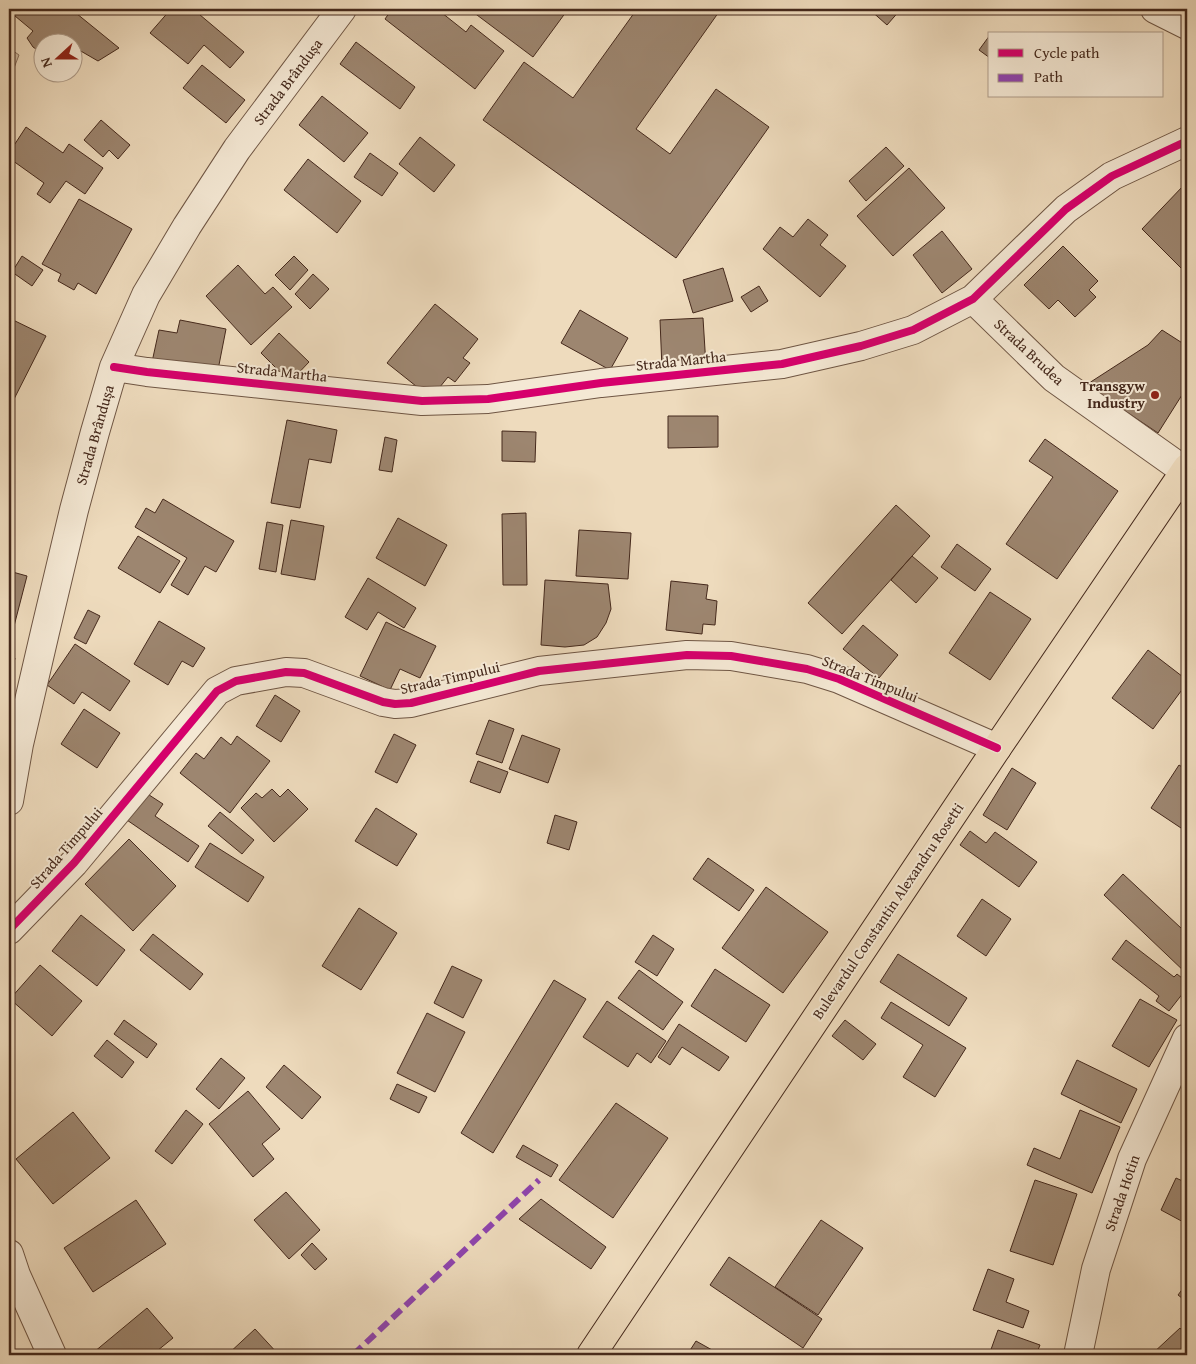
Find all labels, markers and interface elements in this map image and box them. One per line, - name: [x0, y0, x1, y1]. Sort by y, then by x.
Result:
- north arrow: [32, 32, 82, 82]
- legend: [988, 32, 1164, 98]
- street label: Strada Brândușa: [248, 34, 327, 129]
- text: Cycle path: [1034, 42, 1100, 63]
- text: N: [35, 54, 57, 71]
- text: Path: [1034, 66, 1063, 87]
- street label: Strada Brudea: [990, 314, 1069, 390]
- street label: Strada Martha: [635, 345, 727, 376]
- street label: Strada Martha: [236, 356, 328, 387]
- place label: Transgyw Industry: [1080, 375, 1145, 413]
- street label: Strada Brândușa: [70, 382, 119, 488]
- marker: Transgyw Industry: [1149, 389, 1161, 401]
- street label: Strada Timpului: [819, 650, 921, 707]
- street label: Strada Timpului: [398, 656, 502, 699]
- street label: Bulevardul Constantin Alexandru Rosetti: [807, 798, 968, 1023]
- street label: Strada Timpului: [24, 802, 107, 893]
- street label: Strada Hotin: [1099, 1151, 1145, 1234]

